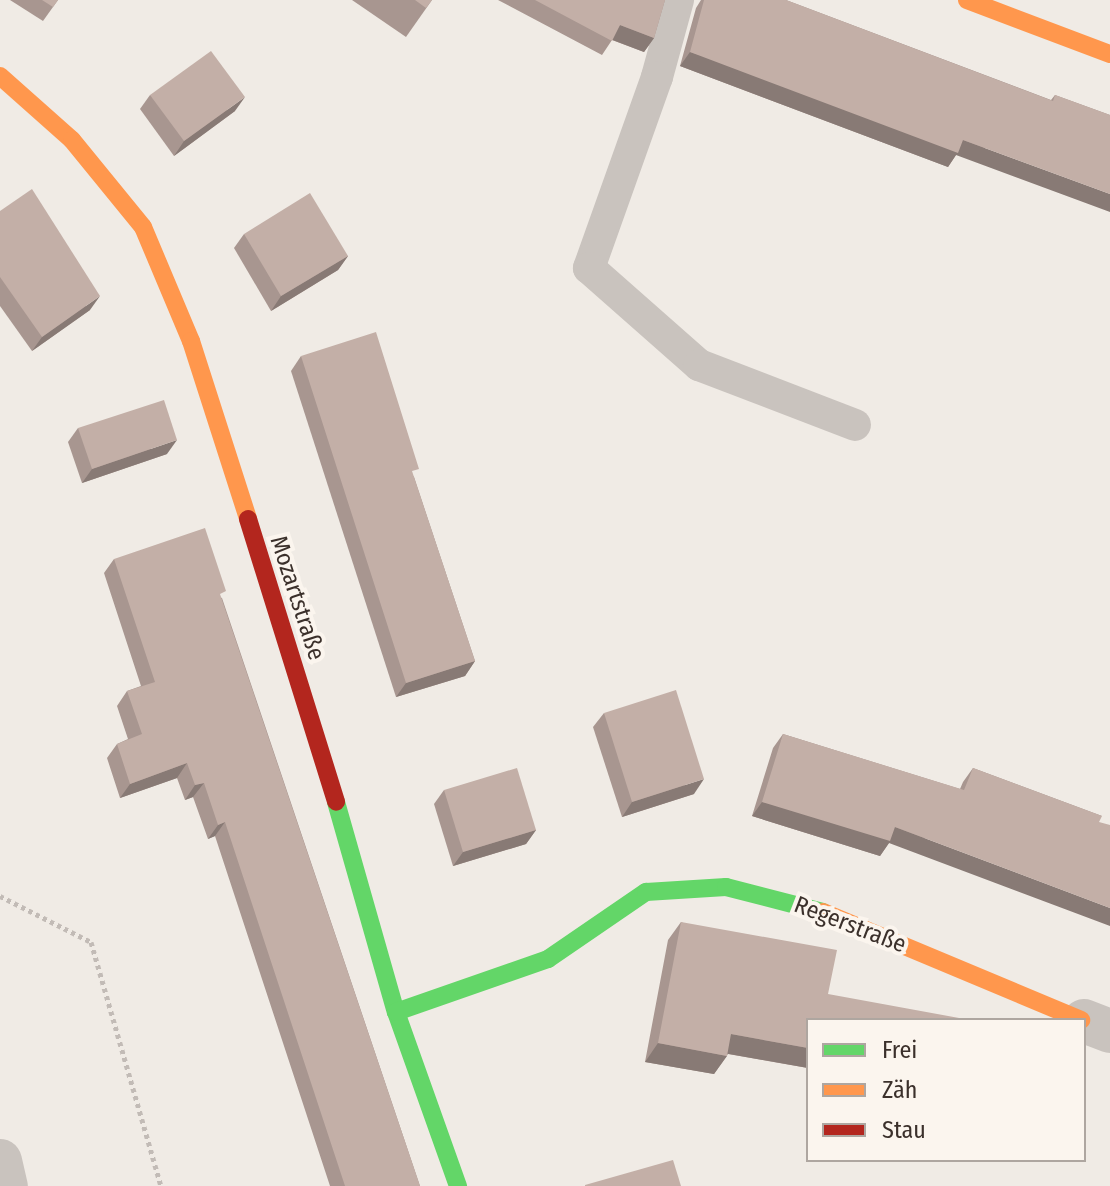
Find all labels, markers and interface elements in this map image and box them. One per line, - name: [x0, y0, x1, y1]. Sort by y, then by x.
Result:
- street label: Mozartstraße: [263, 532, 331, 664]
- street label: Regerstraße: [790, 890, 910, 960]
- legend: [806, 1018, 1086, 1162]
- text: Frei: [882, 1036, 917, 1064]
- text: Zäh: [882, 1076, 917, 1104]
- text: Stau: [882, 1116, 926, 1144]

